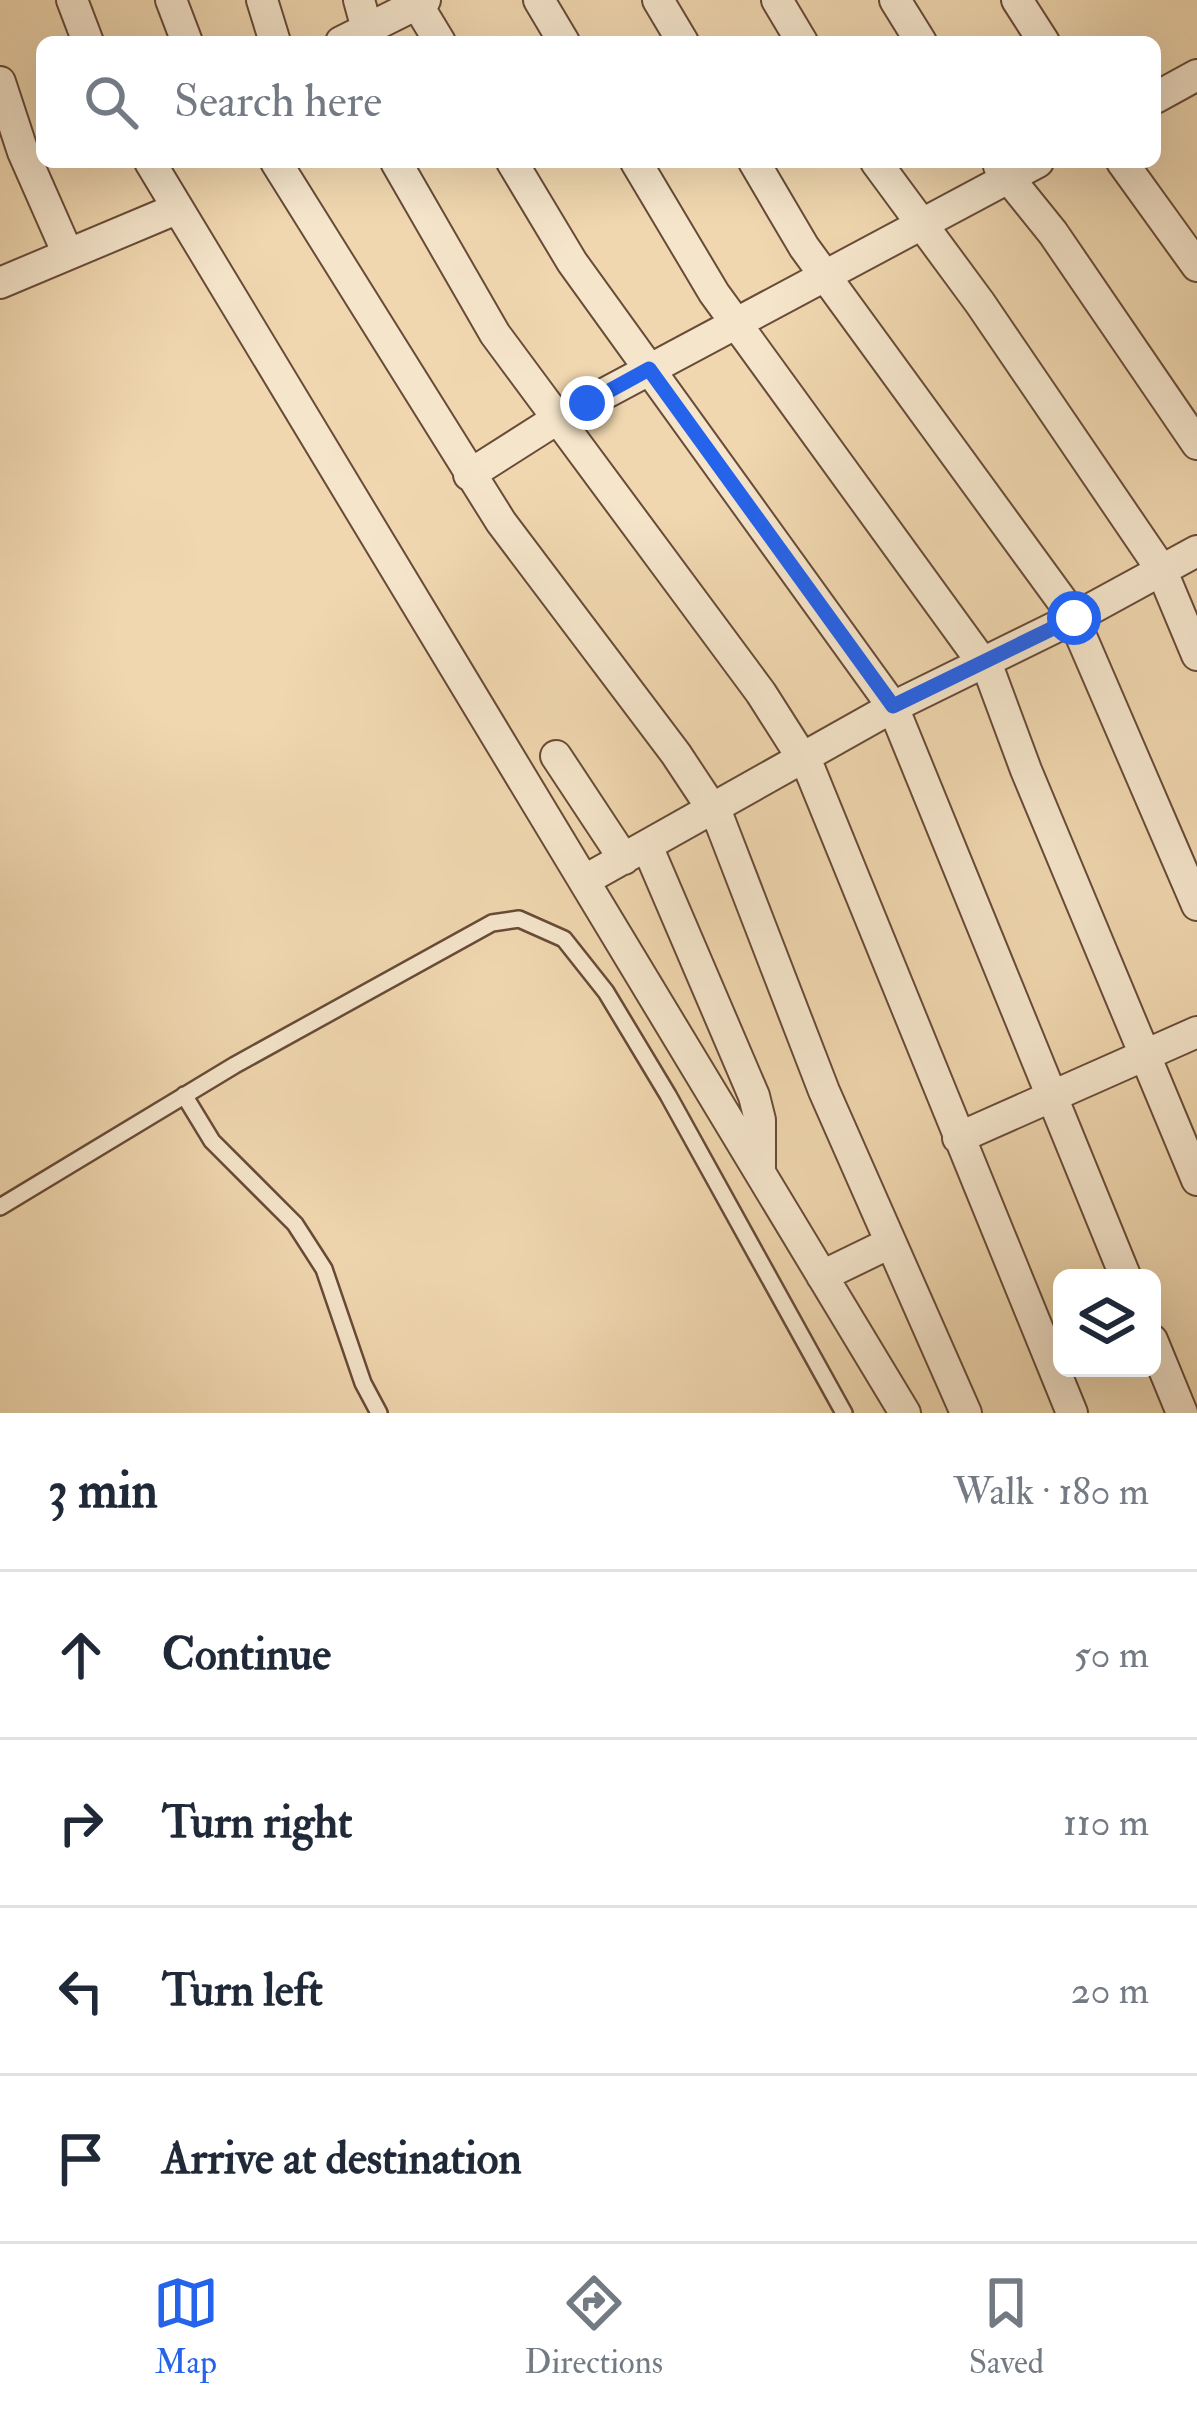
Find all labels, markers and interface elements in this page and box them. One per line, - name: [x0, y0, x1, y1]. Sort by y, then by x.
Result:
- search box: [36, 36, 1161, 168]
- icon: search: [78, 69, 144, 135]
- text: Search here: [174, 74, 382, 130]
- route end: [560, 376, 614, 430]
- route start: [1047, 591, 1101, 645]
- map controls: [1053, 1269, 1161, 1377]
- button: layers: [1053, 1269, 1161, 1377]
- text: 3 min: [48, 1459, 158, 1523]
- text: Walk · 180 m: [953, 1467, 1149, 1516]
- icon: ahead: [48, 1622, 114, 1688]
- text: Continue: [162, 1627, 331, 1683]
- text: 50 m: [1074, 1630, 1149, 1679]
- icon: right: [48, 1790, 114, 1856]
- text: Turn right: [162, 1795, 352, 1851]
- text: 110 m: [1063, 1798, 1149, 1847]
- icon: left: [48, 1958, 114, 2024]
- text: Turn left: [162, 1963, 323, 2019]
- text: 20 m: [1071, 1966, 1149, 2015]
- icon: arrive: [48, 2126, 114, 2192]
- text: Arrive at destination: [162, 2131, 522, 2187]
- tab: Map: [153, 2270, 219, 2383]
- tab: Directions: [525, 2270, 663, 2383]
- tab: Saved: [969, 2270, 1044, 2383]

